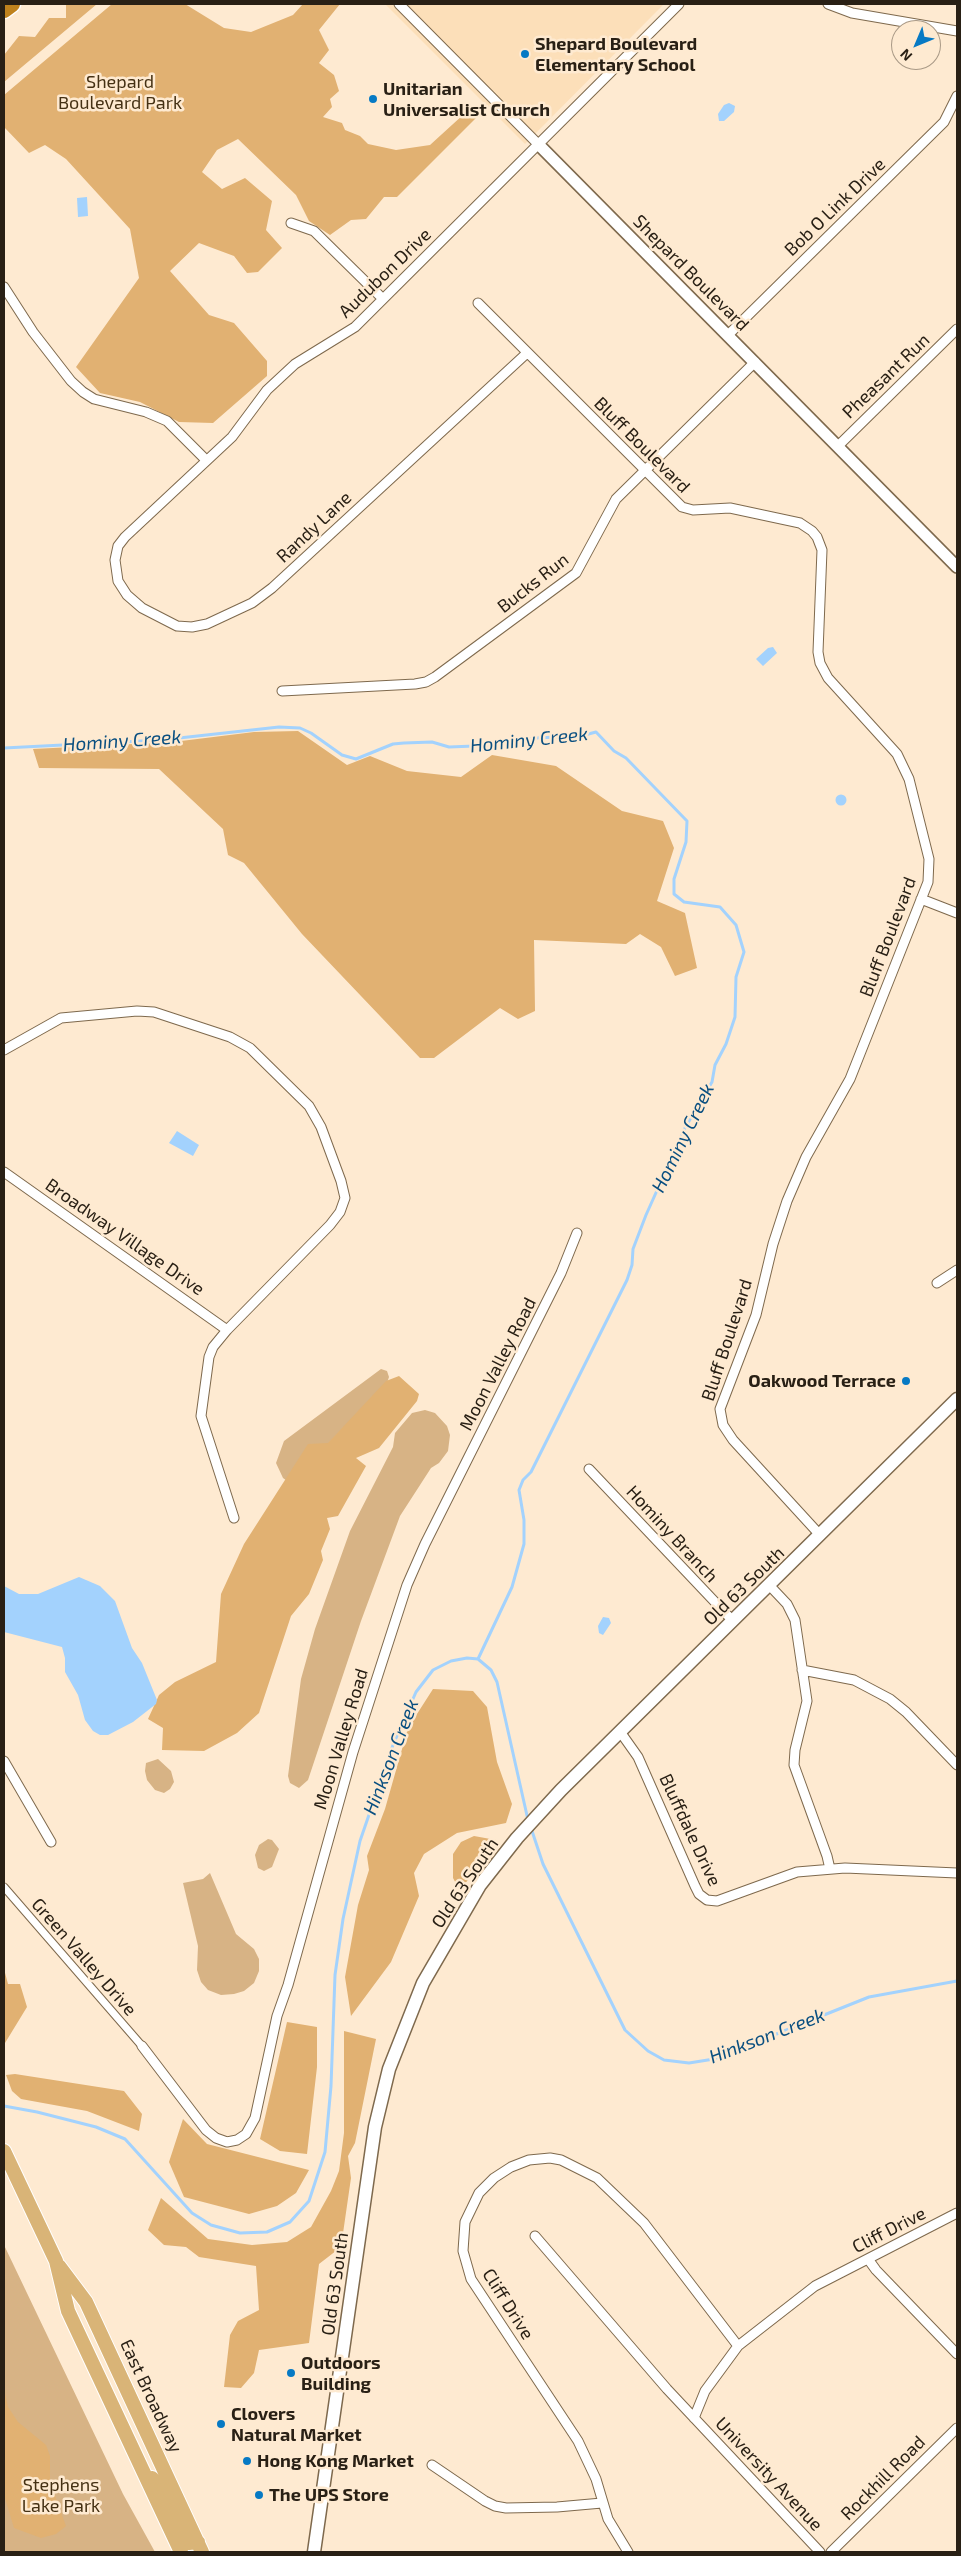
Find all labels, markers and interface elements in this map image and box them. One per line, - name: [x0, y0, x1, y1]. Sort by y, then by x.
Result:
- north arrow: [891, 20, 941, 70]
- place label: Shepard Boulevard Elementary School: [535, 33, 697, 76]
- text: N: [896, 46, 915, 65]
- marker: Shepard Boulevard Elementary School: [519, 48, 531, 60]
- park label: Shepard Boulevard Park: [58, 71, 182, 114]
- place label: Unitarian Universalist Church: [383, 78, 550, 120]
- marker: Unitarian Universalist Church: [367, 93, 379, 105]
- street label: Bob O Link Drive: [780, 153, 890, 261]
- street label: Shepard Boulevard: [628, 210, 754, 336]
- street label: Audubon Drive: [334, 224, 436, 322]
- street label: Pheasant Run: [838, 329, 934, 423]
- street label: Bluff Boulevard: [590, 393, 694, 497]
- street label: Randy Lane: [272, 487, 356, 567]
- street label: Bucks Run: [493, 549, 573, 617]
- water label: Hominy Creek: [469, 722, 589, 758]
- water label: Hominy Creek: [62, 725, 182, 757]
- street label: Bluff Boulevard: [855, 874, 921, 1000]
- water label: Hominy Creek: [647, 1080, 719, 1196]
- street label: Broadway Village Drive: [41, 1174, 209, 1300]
- street label: Bluff Boulevard: [697, 1276, 757, 1404]
- street label: Moon Valley Road: [455, 1294, 541, 1434]
- place label: Oakwood Terrace: [748, 1370, 896, 1392]
- marker: Oakwood Terrace: [900, 1375, 912, 1387]
- street label: Hominy Branch: [622, 1481, 722, 1587]
- street label: Old 63 South: [699, 1542, 789, 1630]
- street label: Moon Valley Road: [309, 1666, 373, 1812]
- water label: Hinkson Creek: [358, 1696, 424, 1818]
- street label: Bluffdale Drive: [655, 1770, 725, 1890]
- street label: Old 63 South: [427, 1834, 503, 1932]
- street label: Green Valley Drive: [27, 1894, 141, 2020]
- water label: Hinkson Creek: [706, 2003, 828, 2069]
- street label: Cliff Drive: [849, 2202, 929, 2258]
- street label: Old 63 South: [317, 2231, 353, 2337]
- street label: Cliff Drive: [478, 2265, 538, 2343]
- street label: East Broadway: [115, 2336, 187, 2456]
- place label: Outdoors Building: [301, 2352, 381, 2394]
- marker: Outdoors Building: [285, 2367, 297, 2379]
- place label: Clovers Natural Market: [231, 2403, 362, 2446]
- street label: University Avenue: [711, 2413, 827, 2535]
- marker: Clovers Natural Market: [215, 2418, 227, 2430]
- street label: Rockhill Road: [836, 2431, 930, 2525]
- place label: Hong Kong Market: [257, 2450, 414, 2472]
- marker: Hong Kong Market: [241, 2455, 253, 2467]
- park label: Stephens Lake Park: [22, 2474, 100, 2516]
- place label: The UPS Store: [269, 2484, 389, 2506]
- marker: The UPS Store: [253, 2489, 265, 2501]

